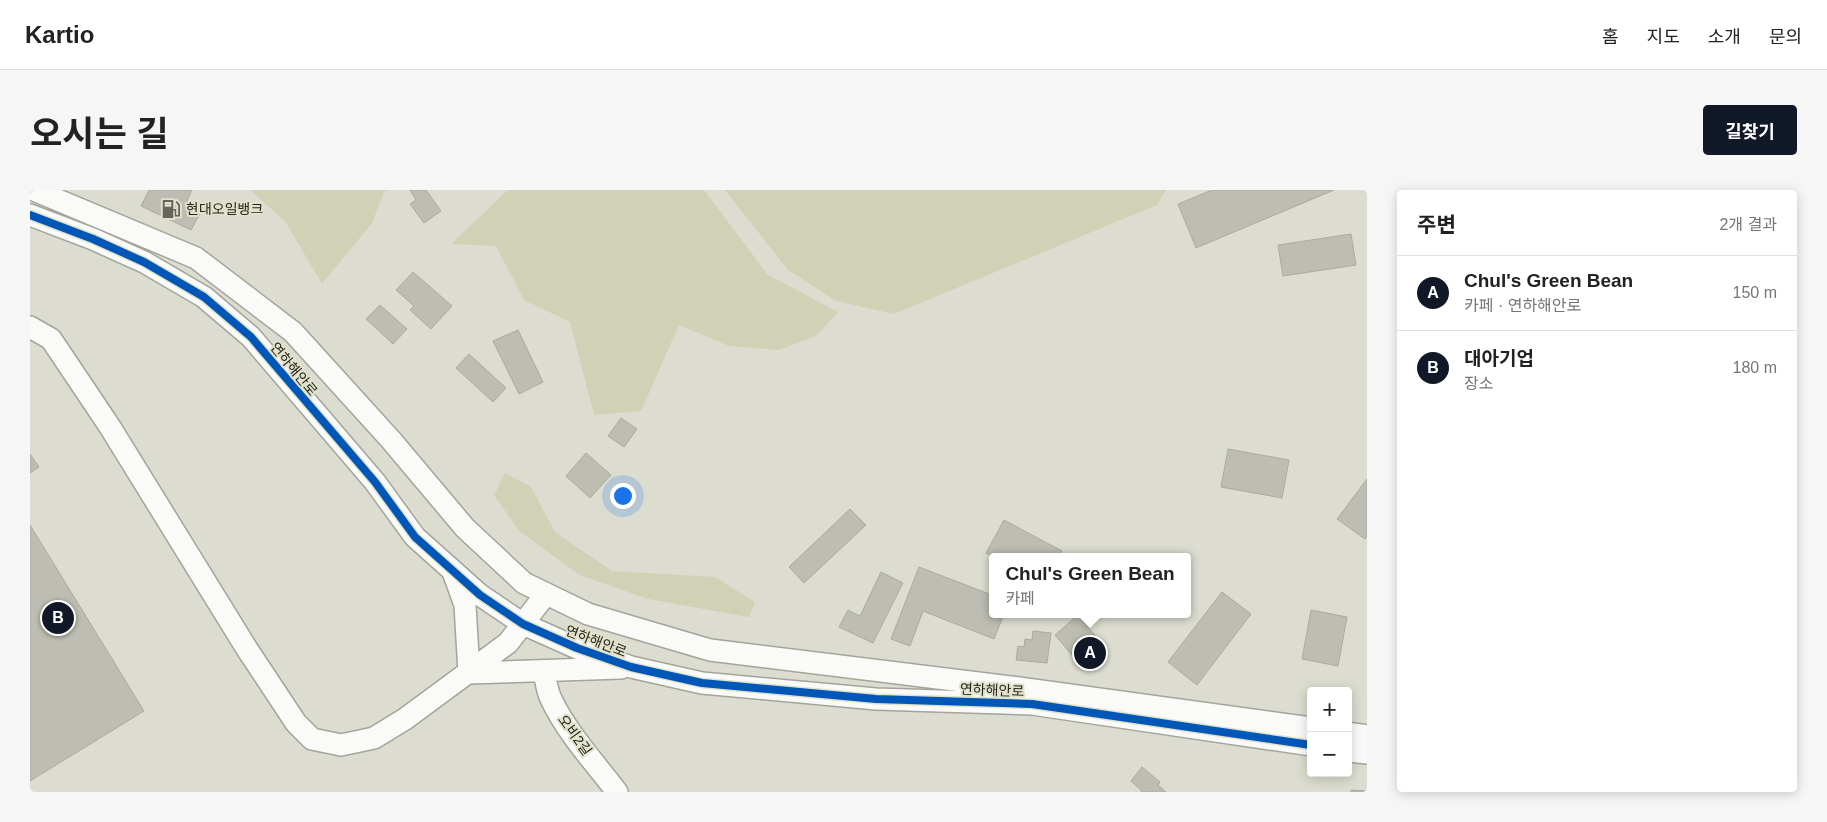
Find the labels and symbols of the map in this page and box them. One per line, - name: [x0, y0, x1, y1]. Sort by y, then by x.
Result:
- fuel station icon: 현대오일뱅크: [160, 198, 182, 220]
- place label: 현대오일뱅크: [186, 201, 263, 217]
- street label: 연하해안로: [267, 339, 321, 399]
- your location: [610, 483, 636, 509]
- pin: B: [42, 599, 74, 637]
- street label: 연하해안로: [563, 622, 629, 660]
- pin: A: [1074, 634, 1106, 672]
- street label: 연하해안로: [960, 681, 1025, 699]
- street label: 오비2길: [555, 712, 595, 758]

